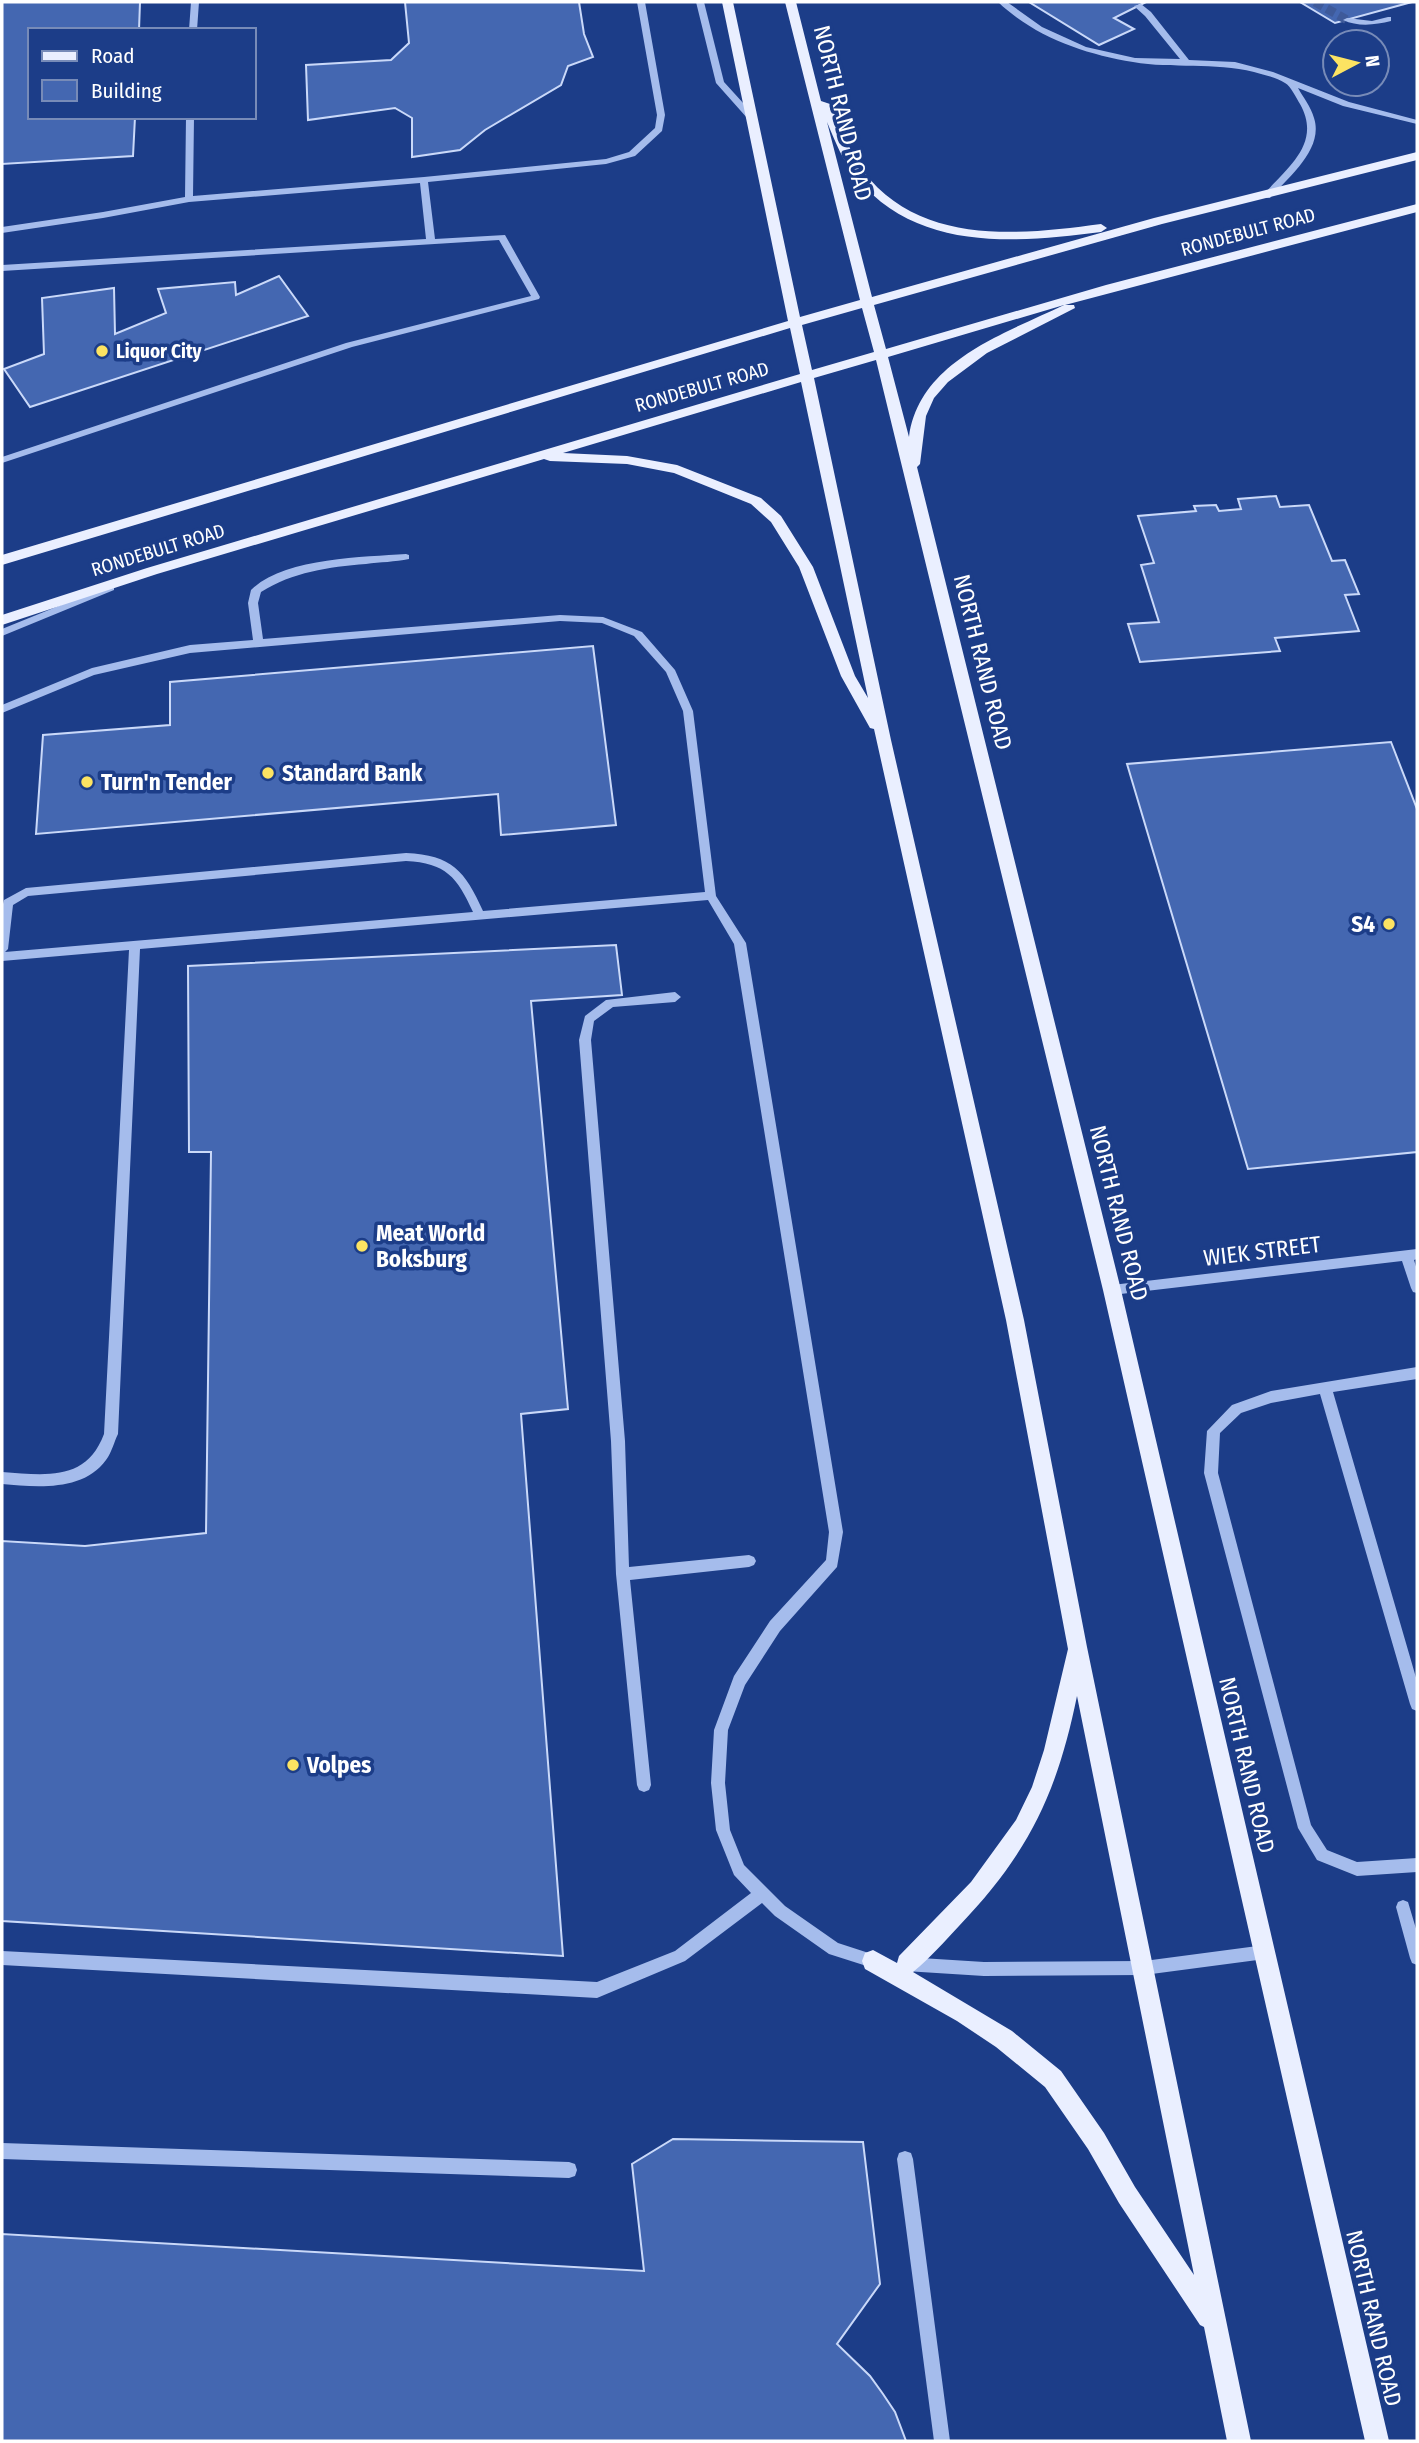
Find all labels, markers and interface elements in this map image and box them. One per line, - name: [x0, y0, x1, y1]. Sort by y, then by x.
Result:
- street label: NORTH RAND ROAD: [808, 22, 878, 204]
- legend: [28, 28, 256, 119]
- north arrow: [1321, 28, 1391, 98]
- text: Road: [91, 43, 135, 69]
- text: N: [1360, 54, 1384, 68]
- text: Building: [91, 78, 162, 104]
- street label: RONDEBULT ROAD: [1178, 203, 1318, 261]
- place label: Liquor City: [116, 340, 203, 363]
- marker: Liquor City: [94, 343, 110, 359]
- street label: RONDEBULT ROAD: [632, 357, 772, 417]
- street label: RONDEBULT ROAD: [89, 519, 227, 581]
- street label: NORTH RAND ROAD: [948, 571, 1018, 753]
- place label: Standard Bank: [282, 759, 423, 787]
- marker: Standard Bank: [260, 765, 276, 781]
- place label: Turn'n Tender: [101, 768, 232, 796]
- marker: Turn'n Tender: [79, 774, 95, 790]
- place label: S4: [1351, 910, 1375, 938]
- marker: S4: [1381, 916, 1397, 932]
- street label: NORTH RAND ROAD: [1084, 1122, 1154, 1304]
- place label: Meat World Boksburg: [376, 1219, 485, 1273]
- street label: WIEK STREET: [1202, 1230, 1323, 1272]
- marker: Meat World Boksburg: [354, 1238, 370, 1254]
- street label: NORTH RAND ROAD: [1213, 1674, 1281, 1856]
- place label: Volpes: [306, 1751, 371, 1779]
- marker: Volpes: [285, 1757, 301, 1773]
- street label: NORTH RAND ROAD: [1340, 2227, 1408, 2409]

